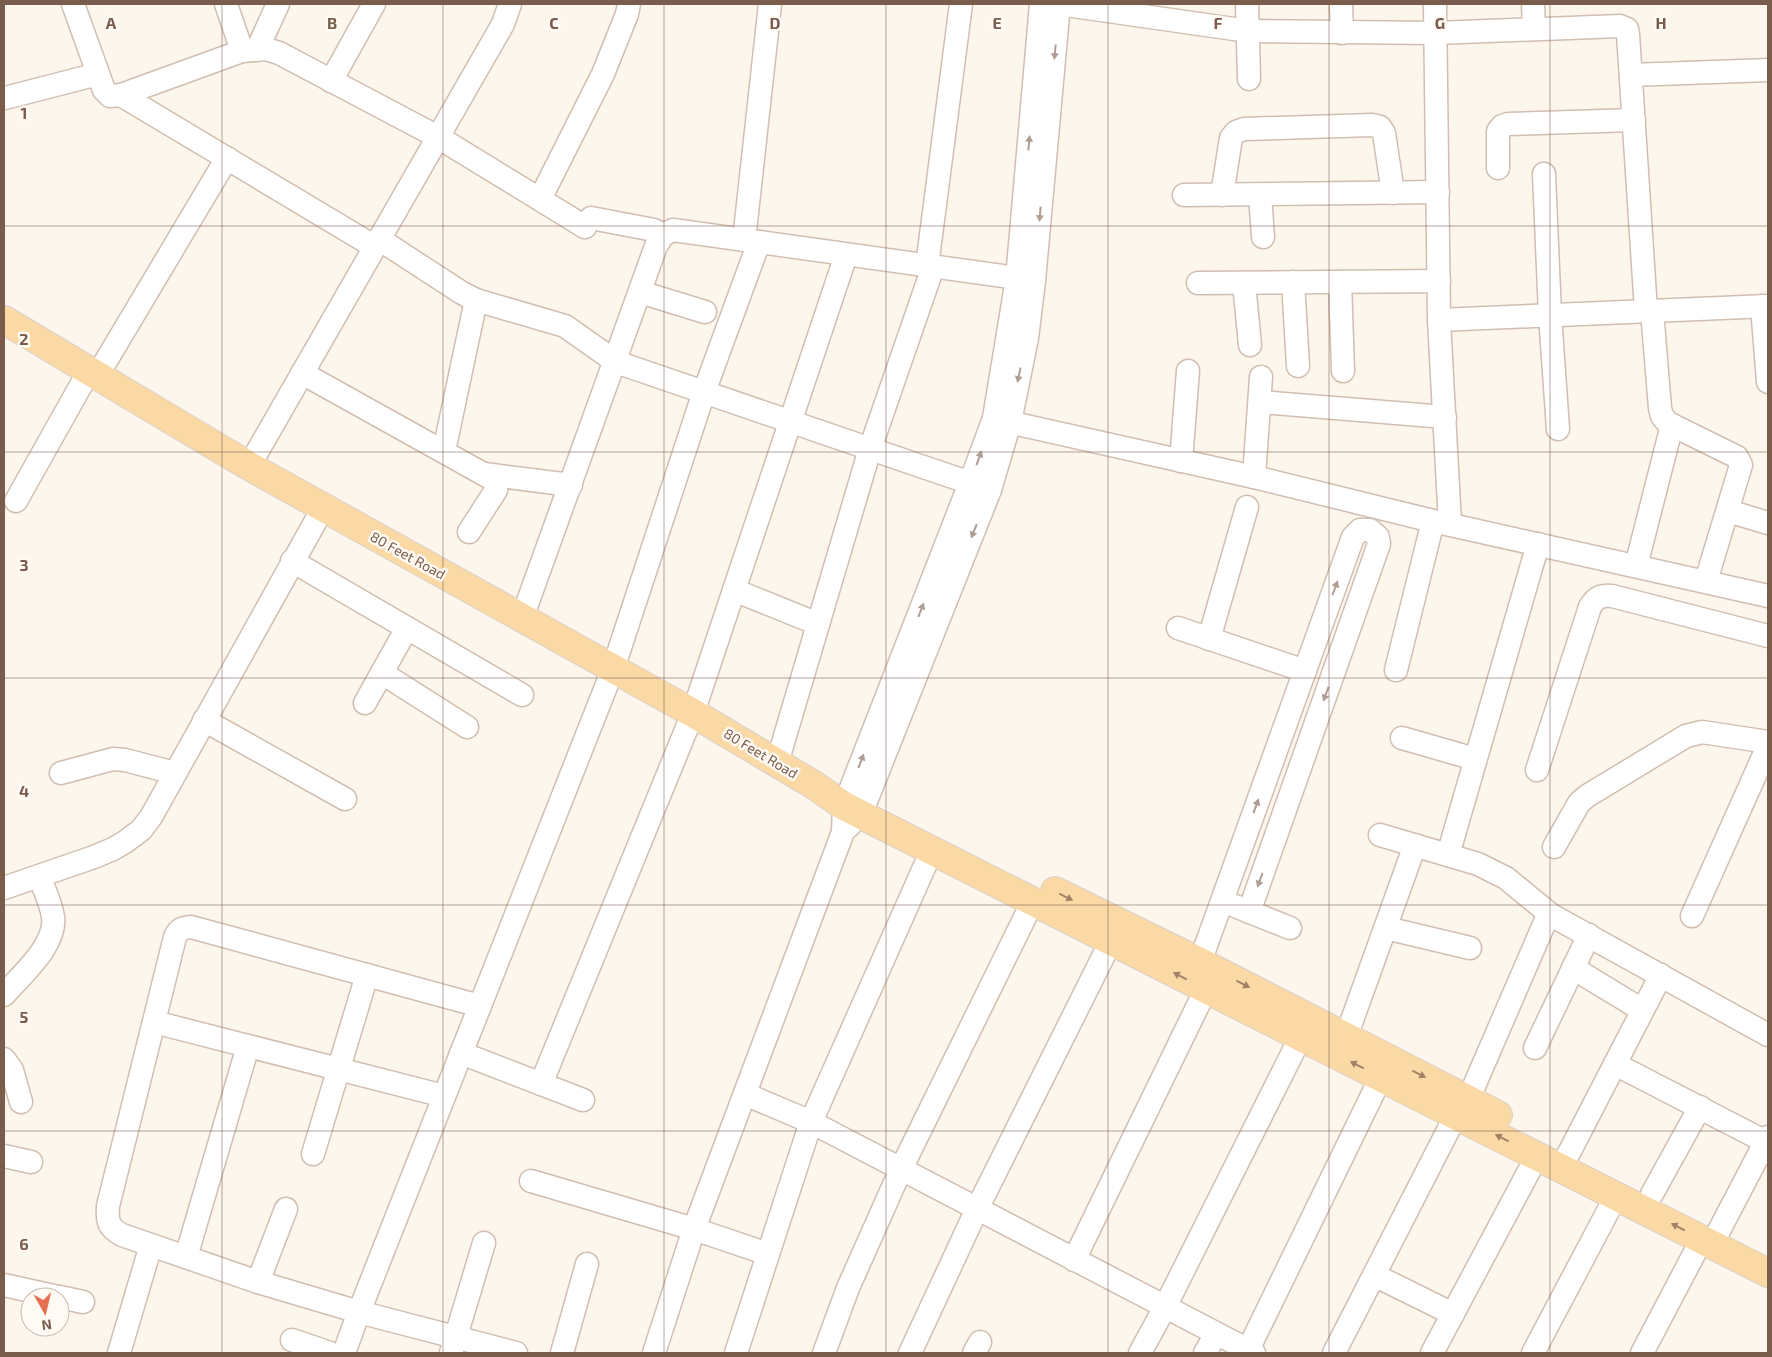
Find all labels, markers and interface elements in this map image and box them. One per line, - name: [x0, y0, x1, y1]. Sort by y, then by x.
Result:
- text: A: [106, 13, 117, 32]
- text: B: [327, 13, 337, 32]
- text: C: [549, 13, 559, 32]
- text: D: [770, 13, 781, 32]
- text: E: [992, 13, 1002, 32]
- text: F: [1214, 13, 1223, 32]
- text: G: [1435, 13, 1445, 32]
- text: H: [1655, 13, 1667, 32]
- one-way arrow: [1050, 45, 1058, 61]
- text: 1: [21, 103, 27, 122]
- one-way arrow: [1025, 135, 1033, 151]
- one-way arrow: [1036, 206, 1044, 222]
- text: 2: [19, 329, 29, 348]
- one-way arrow: [1015, 368, 1023, 383]
- one-way arrow: [975, 450, 983, 465]
- one-way arrow: [969, 524, 977, 538]
- street label: 80 Feet Road: [368, 527, 448, 583]
- text: 3: [19, 555, 29, 574]
- one-way arrow: [1332, 580, 1339, 595]
- one-way arrow: [917, 602, 925, 617]
- one-way arrow: [1322, 686, 1329, 701]
- street label: 80 Feet Road: [721, 724, 801, 782]
- one-way arrow: [858, 754, 866, 768]
- text: 4: [19, 781, 29, 800]
- one-way arrow: [1253, 799, 1260, 814]
- one-way arrow: [1256, 873, 1264, 888]
- one-way arrow: [1059, 893, 1073, 901]
- one-way arrow: [1173, 972, 1187, 980]
- one-way arrow: [1236, 980, 1250, 988]
- text: 5: [20, 1007, 29, 1026]
- one-way arrow: [1349, 1061, 1364, 1069]
- one-way arrow: [1411, 1070, 1426, 1078]
- one-way arrow: [1494, 1134, 1509, 1142]
- one-way arrow: [1671, 1223, 1685, 1231]
- text: 6: [19, 1234, 29, 1253]
- north arrow: [20, 1287, 70, 1337]
- text: N: [41, 1316, 53, 1334]

